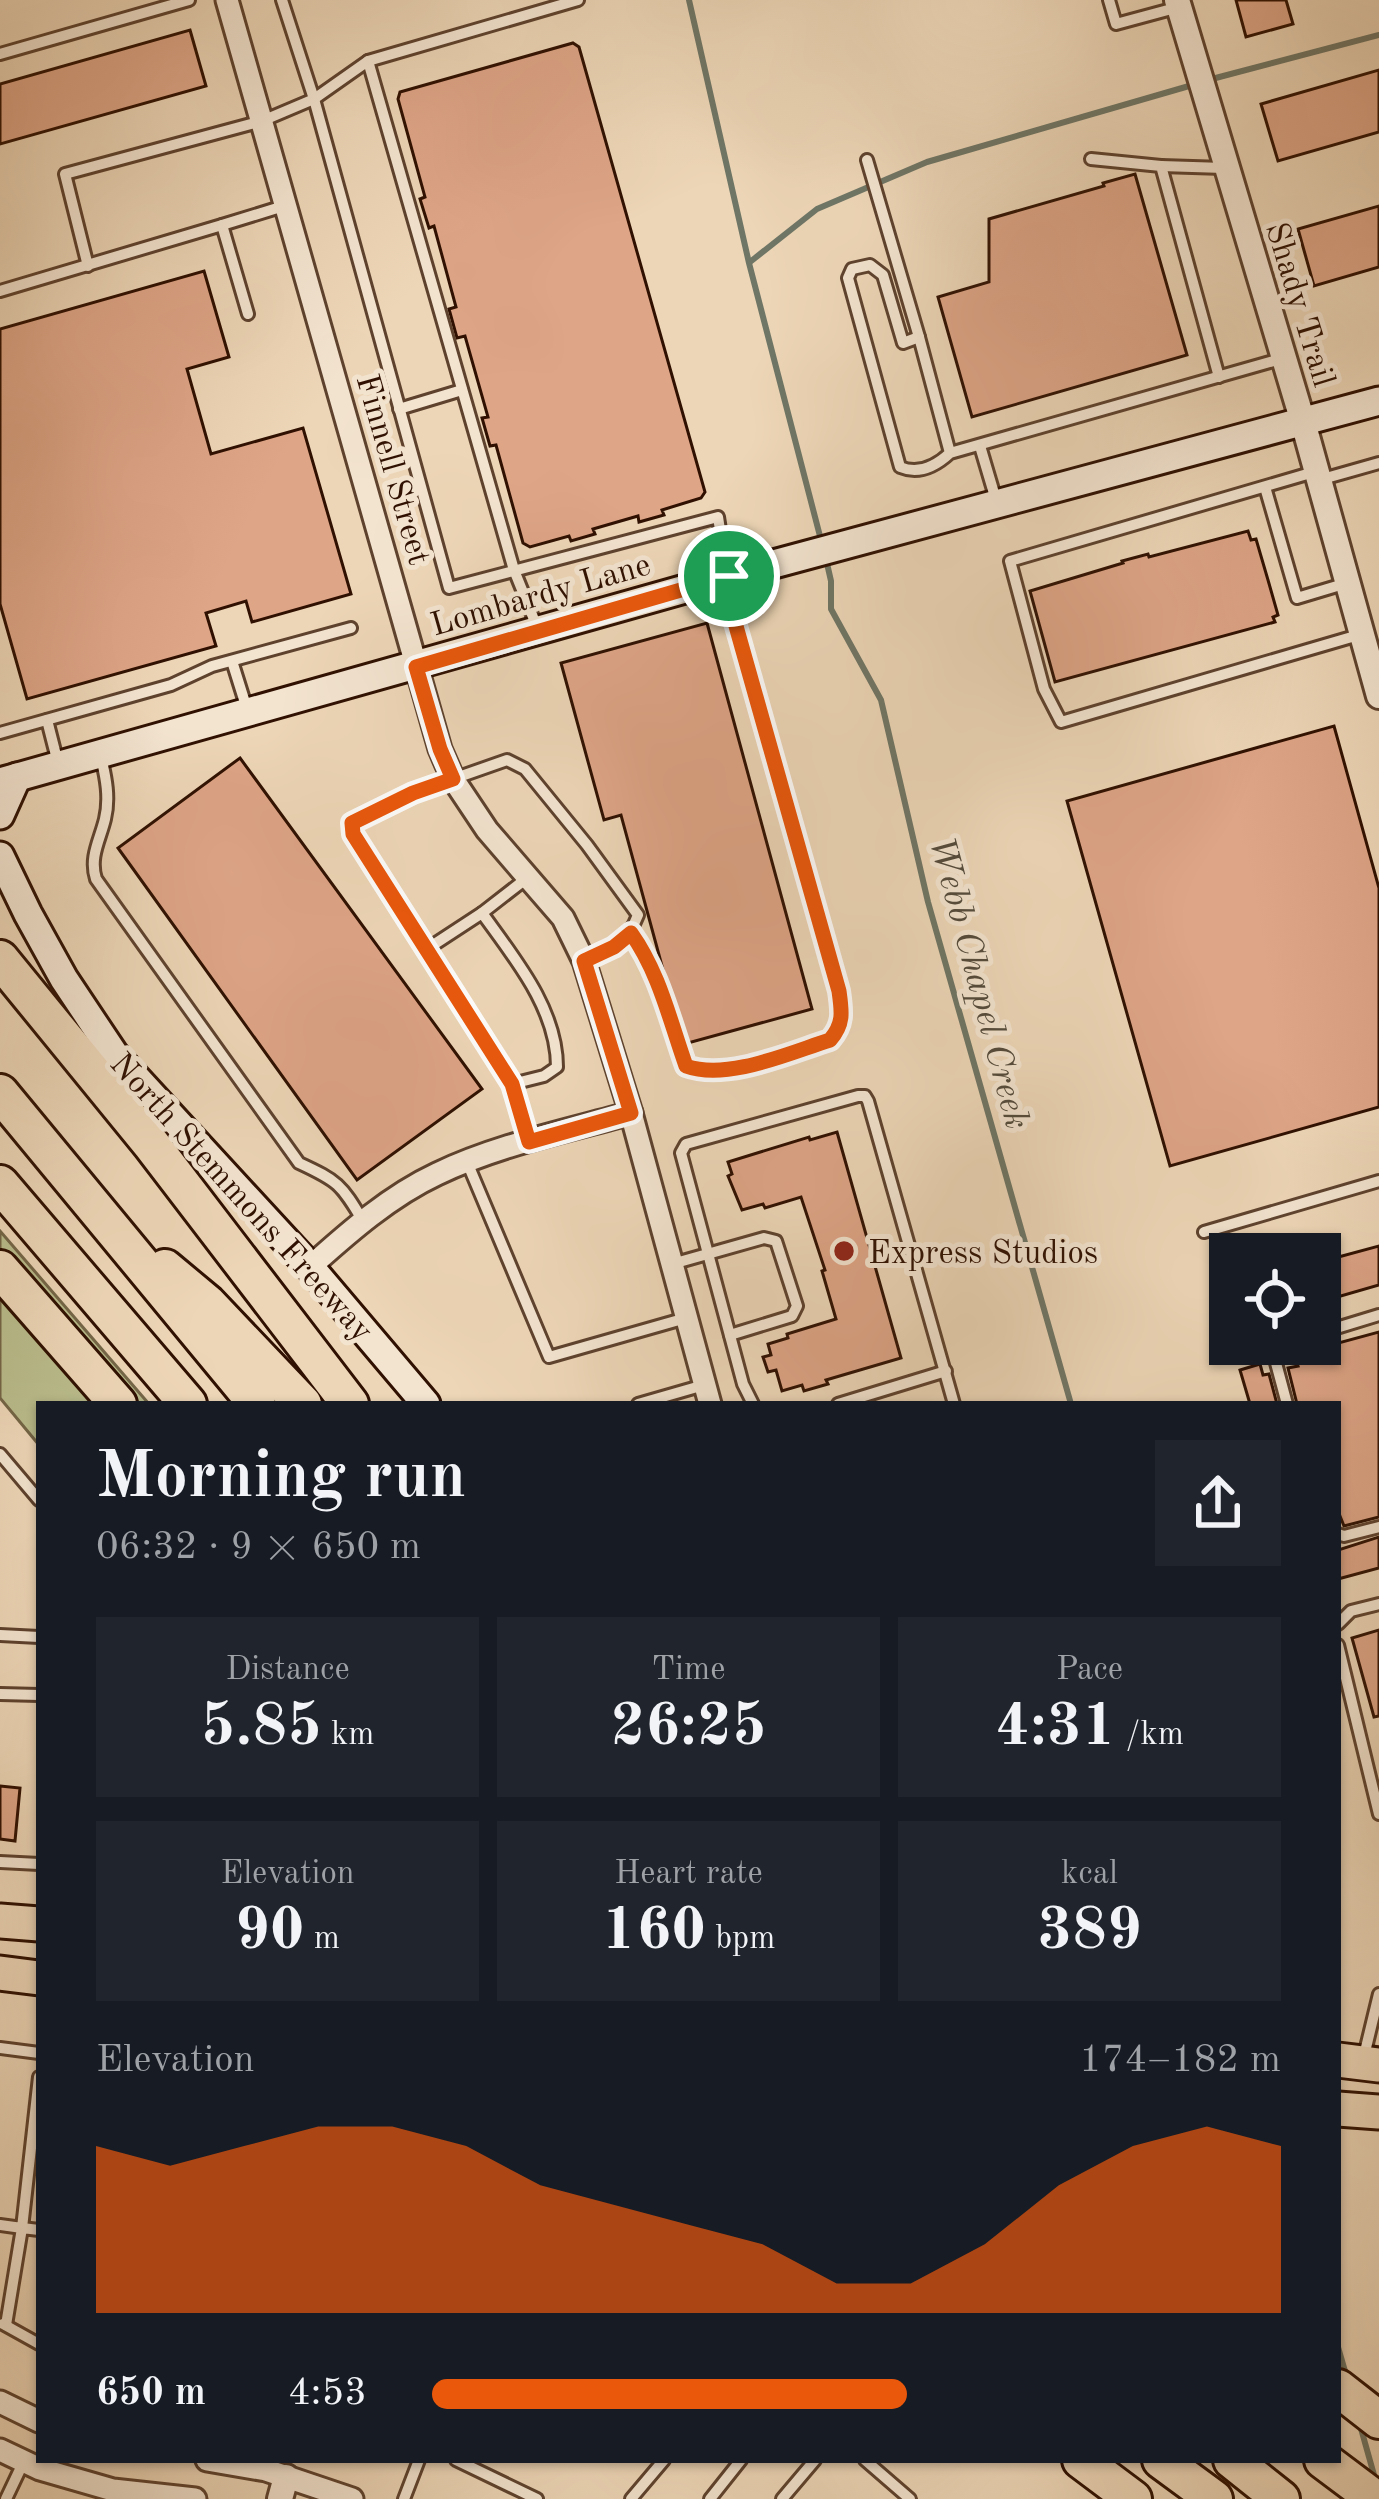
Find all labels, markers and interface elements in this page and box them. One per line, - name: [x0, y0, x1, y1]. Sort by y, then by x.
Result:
- street label: Shady Trail: [1258, 219, 1339, 391]
- street label: Finnell Street: [349, 371, 435, 569]
- pin: [678, 525, 780, 627]
- icon: arrive: [696, 543, 762, 609]
- street label: Lombardy Lane: [427, 549, 655, 643]
- water label: Webb Chapel Creek: [921, 832, 1035, 1133]
- street label: North Stemmons Freeway: [103, 1048, 378, 1349]
- map controls: [1209, 1233, 1341, 1365]
- button: locate: [1209, 1233, 1341, 1365]
- marker: Express Studios: [831, 1238, 857, 1264]
- place label: Express Studios: [868, 1238, 1098, 1271]
- button: share: [1155, 1440, 1281, 1566]
- text: Morning run: [96, 1446, 466, 1512]
- text: 06:32 · 9 × 650 m: [96, 1528, 421, 1567]
- text: Distance: [225, 1654, 350, 1687]
- text: Time: [652, 1654, 725, 1687]
- text: Pace: [1056, 1654, 1123, 1687]
- text: 5.85: [201, 1698, 322, 1758]
- text: 26:25: [611, 1698, 767, 1758]
- text: 4:31: [995, 1698, 1116, 1758]
- text: km: [322, 1719, 374, 1752]
- text: /km: [1116, 1719, 1184, 1752]
- text: Elevation: [220, 1858, 355, 1891]
- text: Heart rate: [614, 1858, 763, 1891]
- text: kcal: [1061, 1858, 1118, 1891]
- text: 90: [235, 1902, 305, 1962]
- text: 160: [602, 1902, 706, 1962]
- text: 389: [1037, 1902, 1142, 1962]
- text: m: [305, 1923, 340, 1956]
- text: bpm: [706, 1923, 775, 1956]
- text: Elevation: [96, 2041, 255, 2080]
- text: 174–182 m: [1079, 2041, 1281, 2080]
- text: 650 m: [96, 2374, 206, 2413]
- text: 4:53: [288, 2374, 367, 2413]

